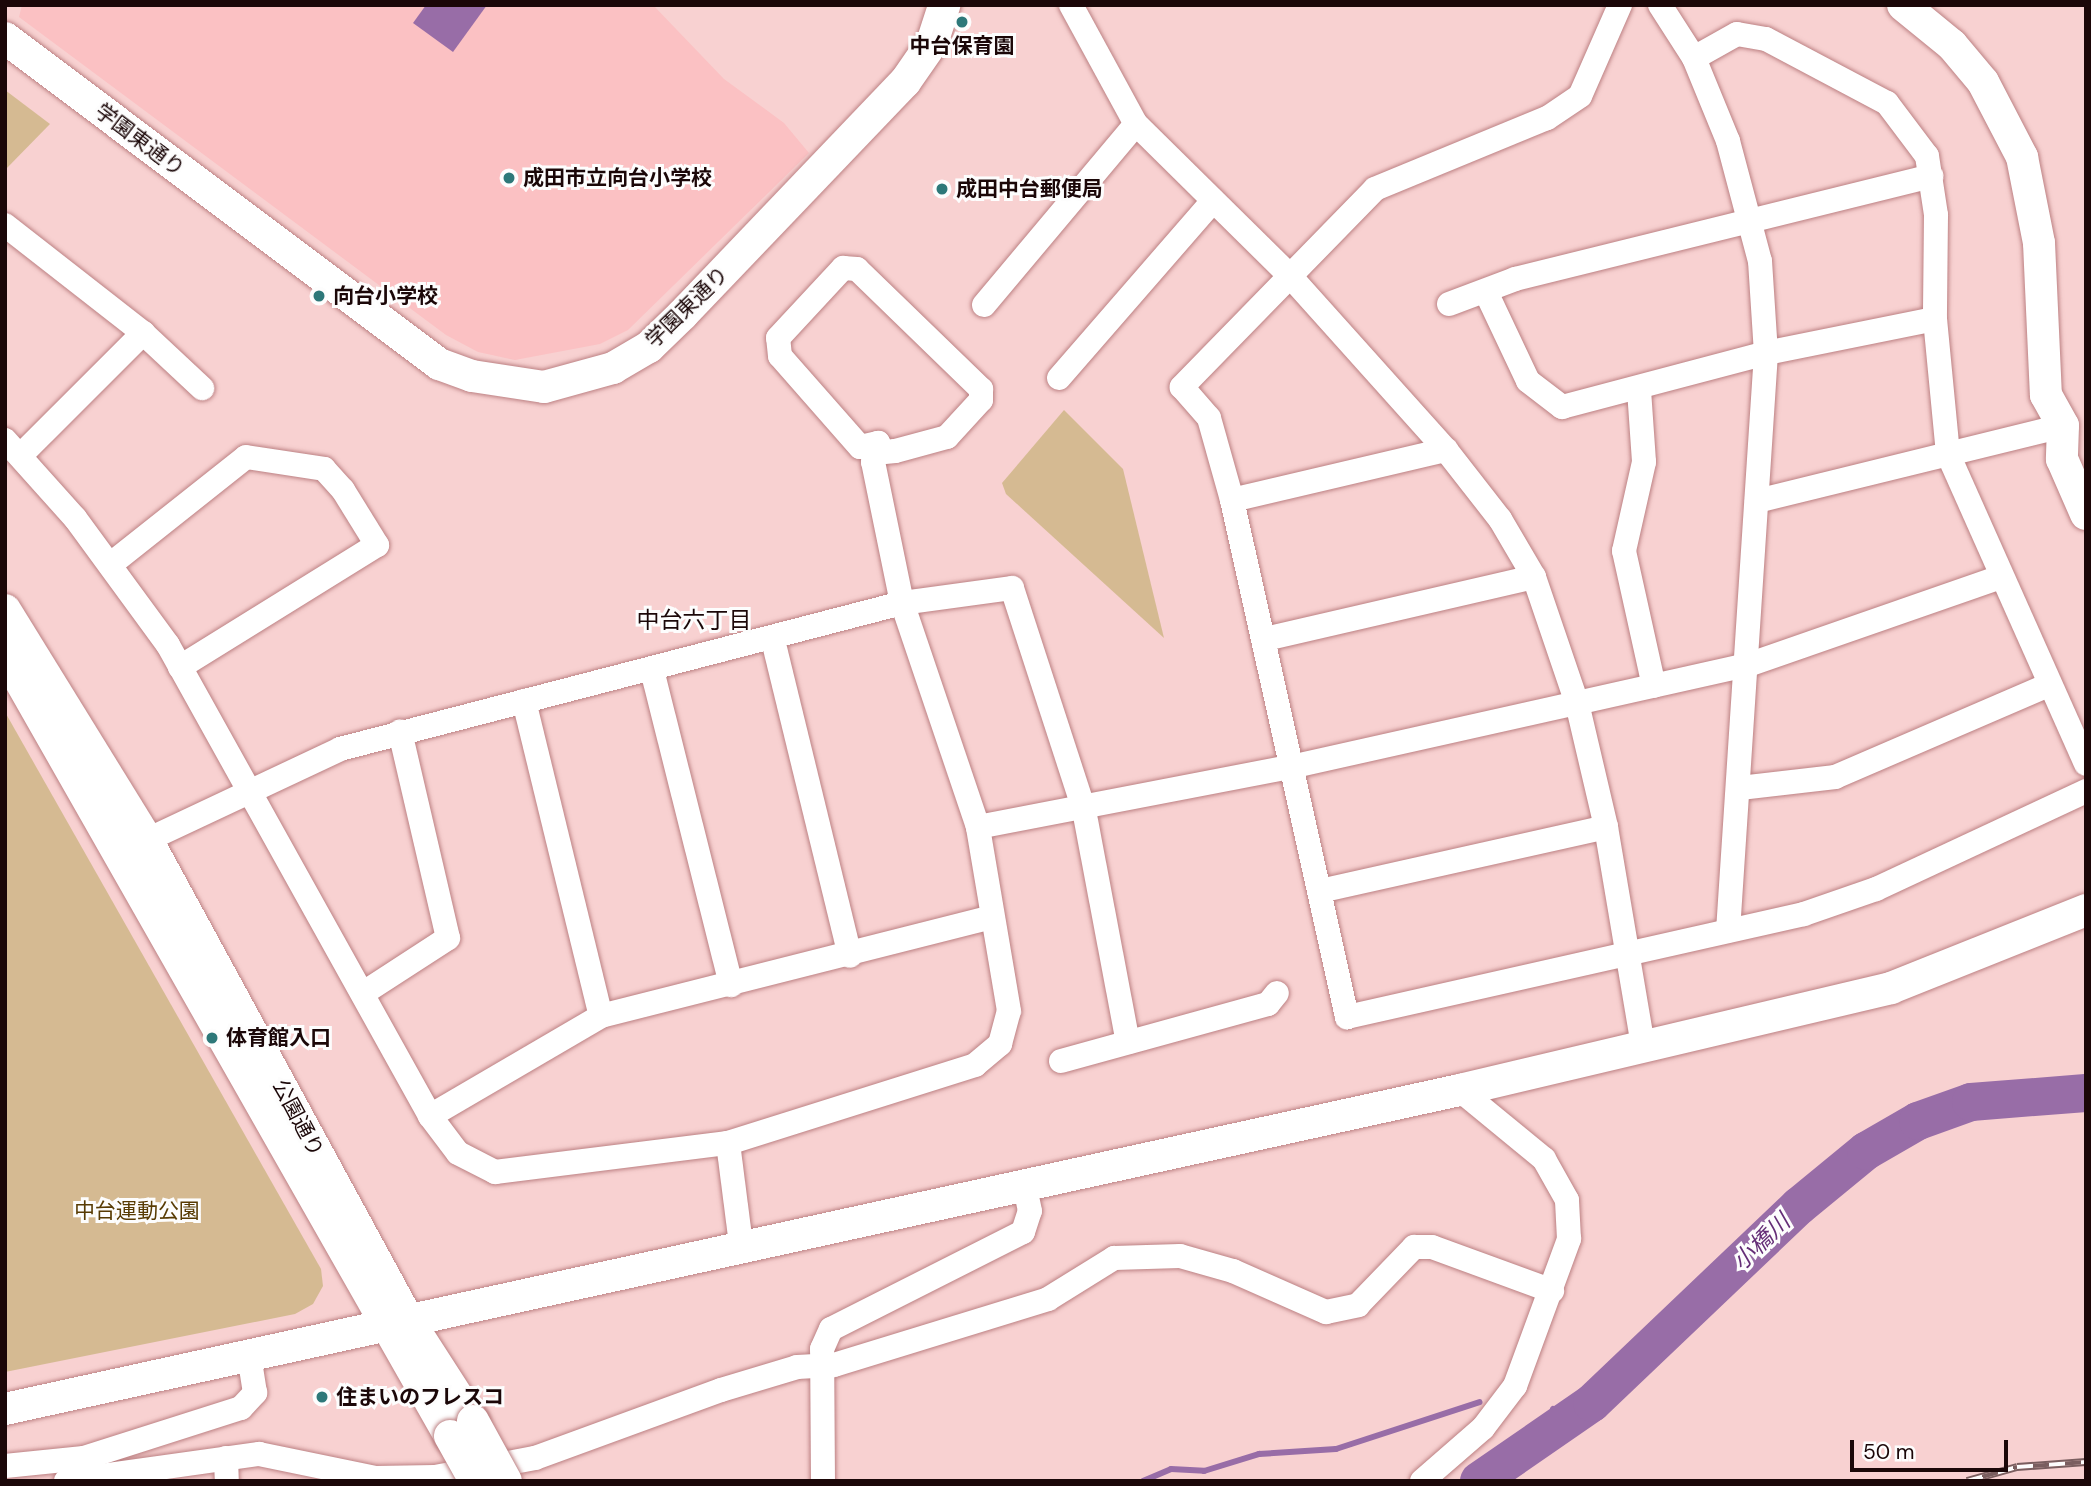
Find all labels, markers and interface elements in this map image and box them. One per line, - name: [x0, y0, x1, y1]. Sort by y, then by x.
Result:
- marker: 中台保育園: [954, 14, 970, 30]
- place label: 中台保育園: [910, 33, 1014, 59]
- street label: 学園東通り: [90, 98, 190, 182]
- place label: 成田市立向台小学校: [523, 165, 712, 191]
- marker: 成田市立向台小学校: [501, 170, 517, 186]
- place label: 成田中台郵便局: [956, 176, 1103, 202]
- marker: 成田中台郵便局: [934, 181, 950, 197]
- street label: 学園東通り: [640, 261, 734, 353]
- place label: 向台小学校: [333, 283, 438, 309]
- marker: 向台小学校: [311, 288, 327, 304]
- district label: 中台六丁目: [637, 606, 751, 634]
- place label: 体育館入口: [226, 1025, 331, 1051]
- marker: 体育館入口: [204, 1030, 220, 1046]
- street label: 公園通り: [267, 1075, 329, 1161]
- park label: 中台運動公園: [74, 1198, 200, 1224]
- water label: 小橋川: [1727, 1208, 1795, 1276]
- place label: 住まいのフレスコ: [336, 1384, 504, 1410]
- marker: 住まいのフレスコ: [314, 1389, 330, 1405]
- scale bar: [1853, 1426, 2010, 1470]
- text: 50 m: [1863, 1438, 1914, 1466]

